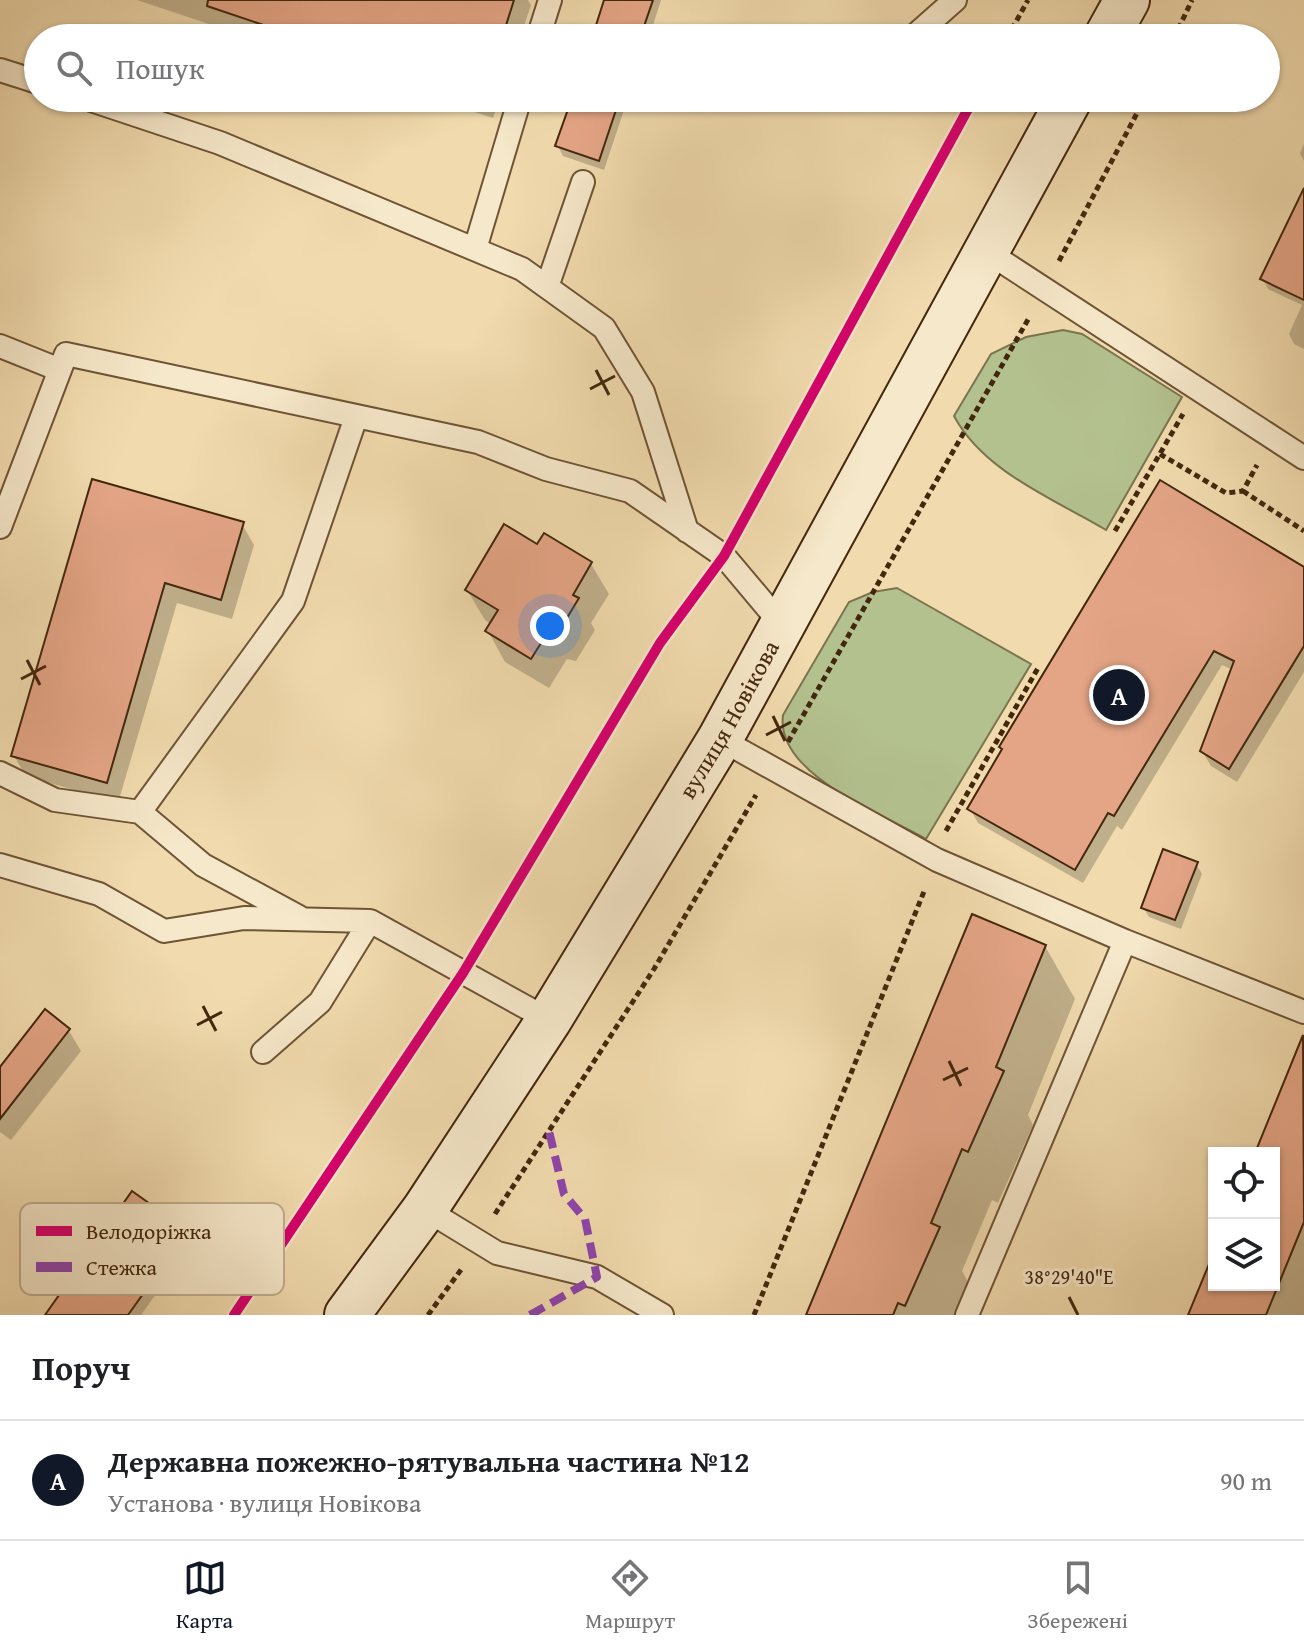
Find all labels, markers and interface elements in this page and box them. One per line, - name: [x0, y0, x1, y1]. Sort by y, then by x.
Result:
- search box: [24, 24, 1280, 112]
- icon: search: [52, 46, 96, 90]
- text: Пошук: [116, 46, 204, 90]
- your location: [530, 606, 570, 646]
- street label: вулиця Новікова: [670, 633, 788, 805]
- pin: A: [1093, 665, 1145, 725]
- map controls: [1208, 1147, 1280, 1291]
- button: locate: [1208, 1147, 1280, 1219]
- legend: [20, 1203, 284, 1295]
- text: Велодоріжка: [86, 1215, 212, 1247]
- button: layers: [1208, 1219, 1280, 1291]
- text: Стежка: [86, 1251, 158, 1283]
- text: 38°29'40"E: [1025, 1262, 1113, 1291]
- text: Поруч: [32, 1343, 130, 1392]
- text: Державна пожежно-рятувальна частина №12: [108, 1439, 749, 1483]
- text: A: [50, 1461, 66, 1500]
- text: 90 m: [1220, 1461, 1272, 1500]
- text: Установа · вулиця Новікова: [108, 1483, 421, 1522]
- tab: Карта: [176, 1556, 233, 1636]
- tab: Маршрут: [585, 1556, 675, 1636]
- tab: Збережені: [1027, 1556, 1128, 1636]

